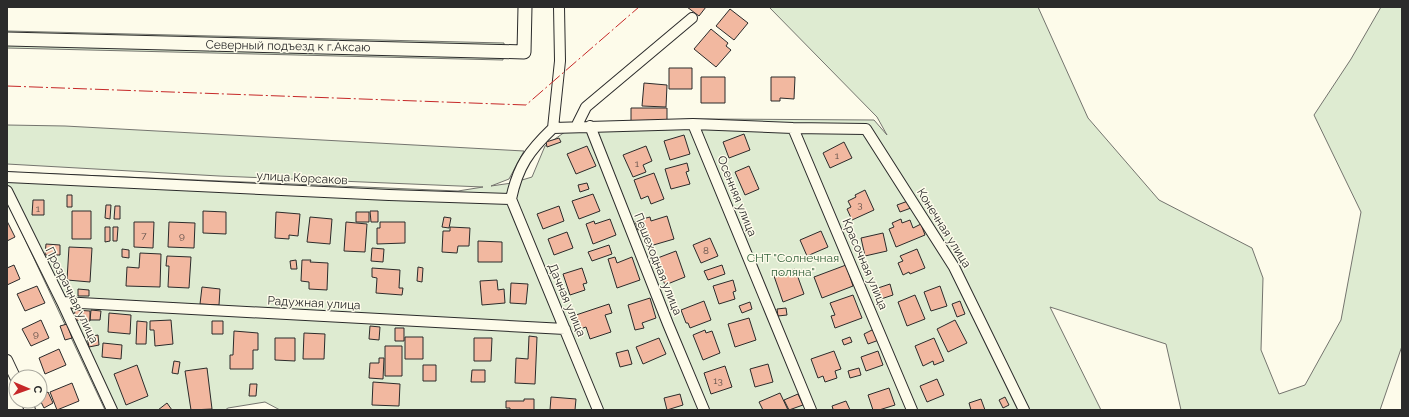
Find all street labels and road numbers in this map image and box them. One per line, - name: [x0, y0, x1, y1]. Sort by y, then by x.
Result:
- street label: Северный подъезд к г.Аксаю: [205, 38, 371, 54]
- street label: Осенняя улица: [714, 154, 760, 238]
- street label: улица Корсаков: [256, 169, 348, 187]
- street label: Конечная улица: [914, 186, 974, 270]
- street label: Пешеходная улица: [631, 211, 685, 317]
- street label: Красочная улица: [839, 216, 891, 312]
- street label: Прозрачная улица: [43, 245, 101, 345]
- street label: Дачная улица: [545, 261, 589, 339]
- street label: Радужная улица: [267, 294, 361, 312]

